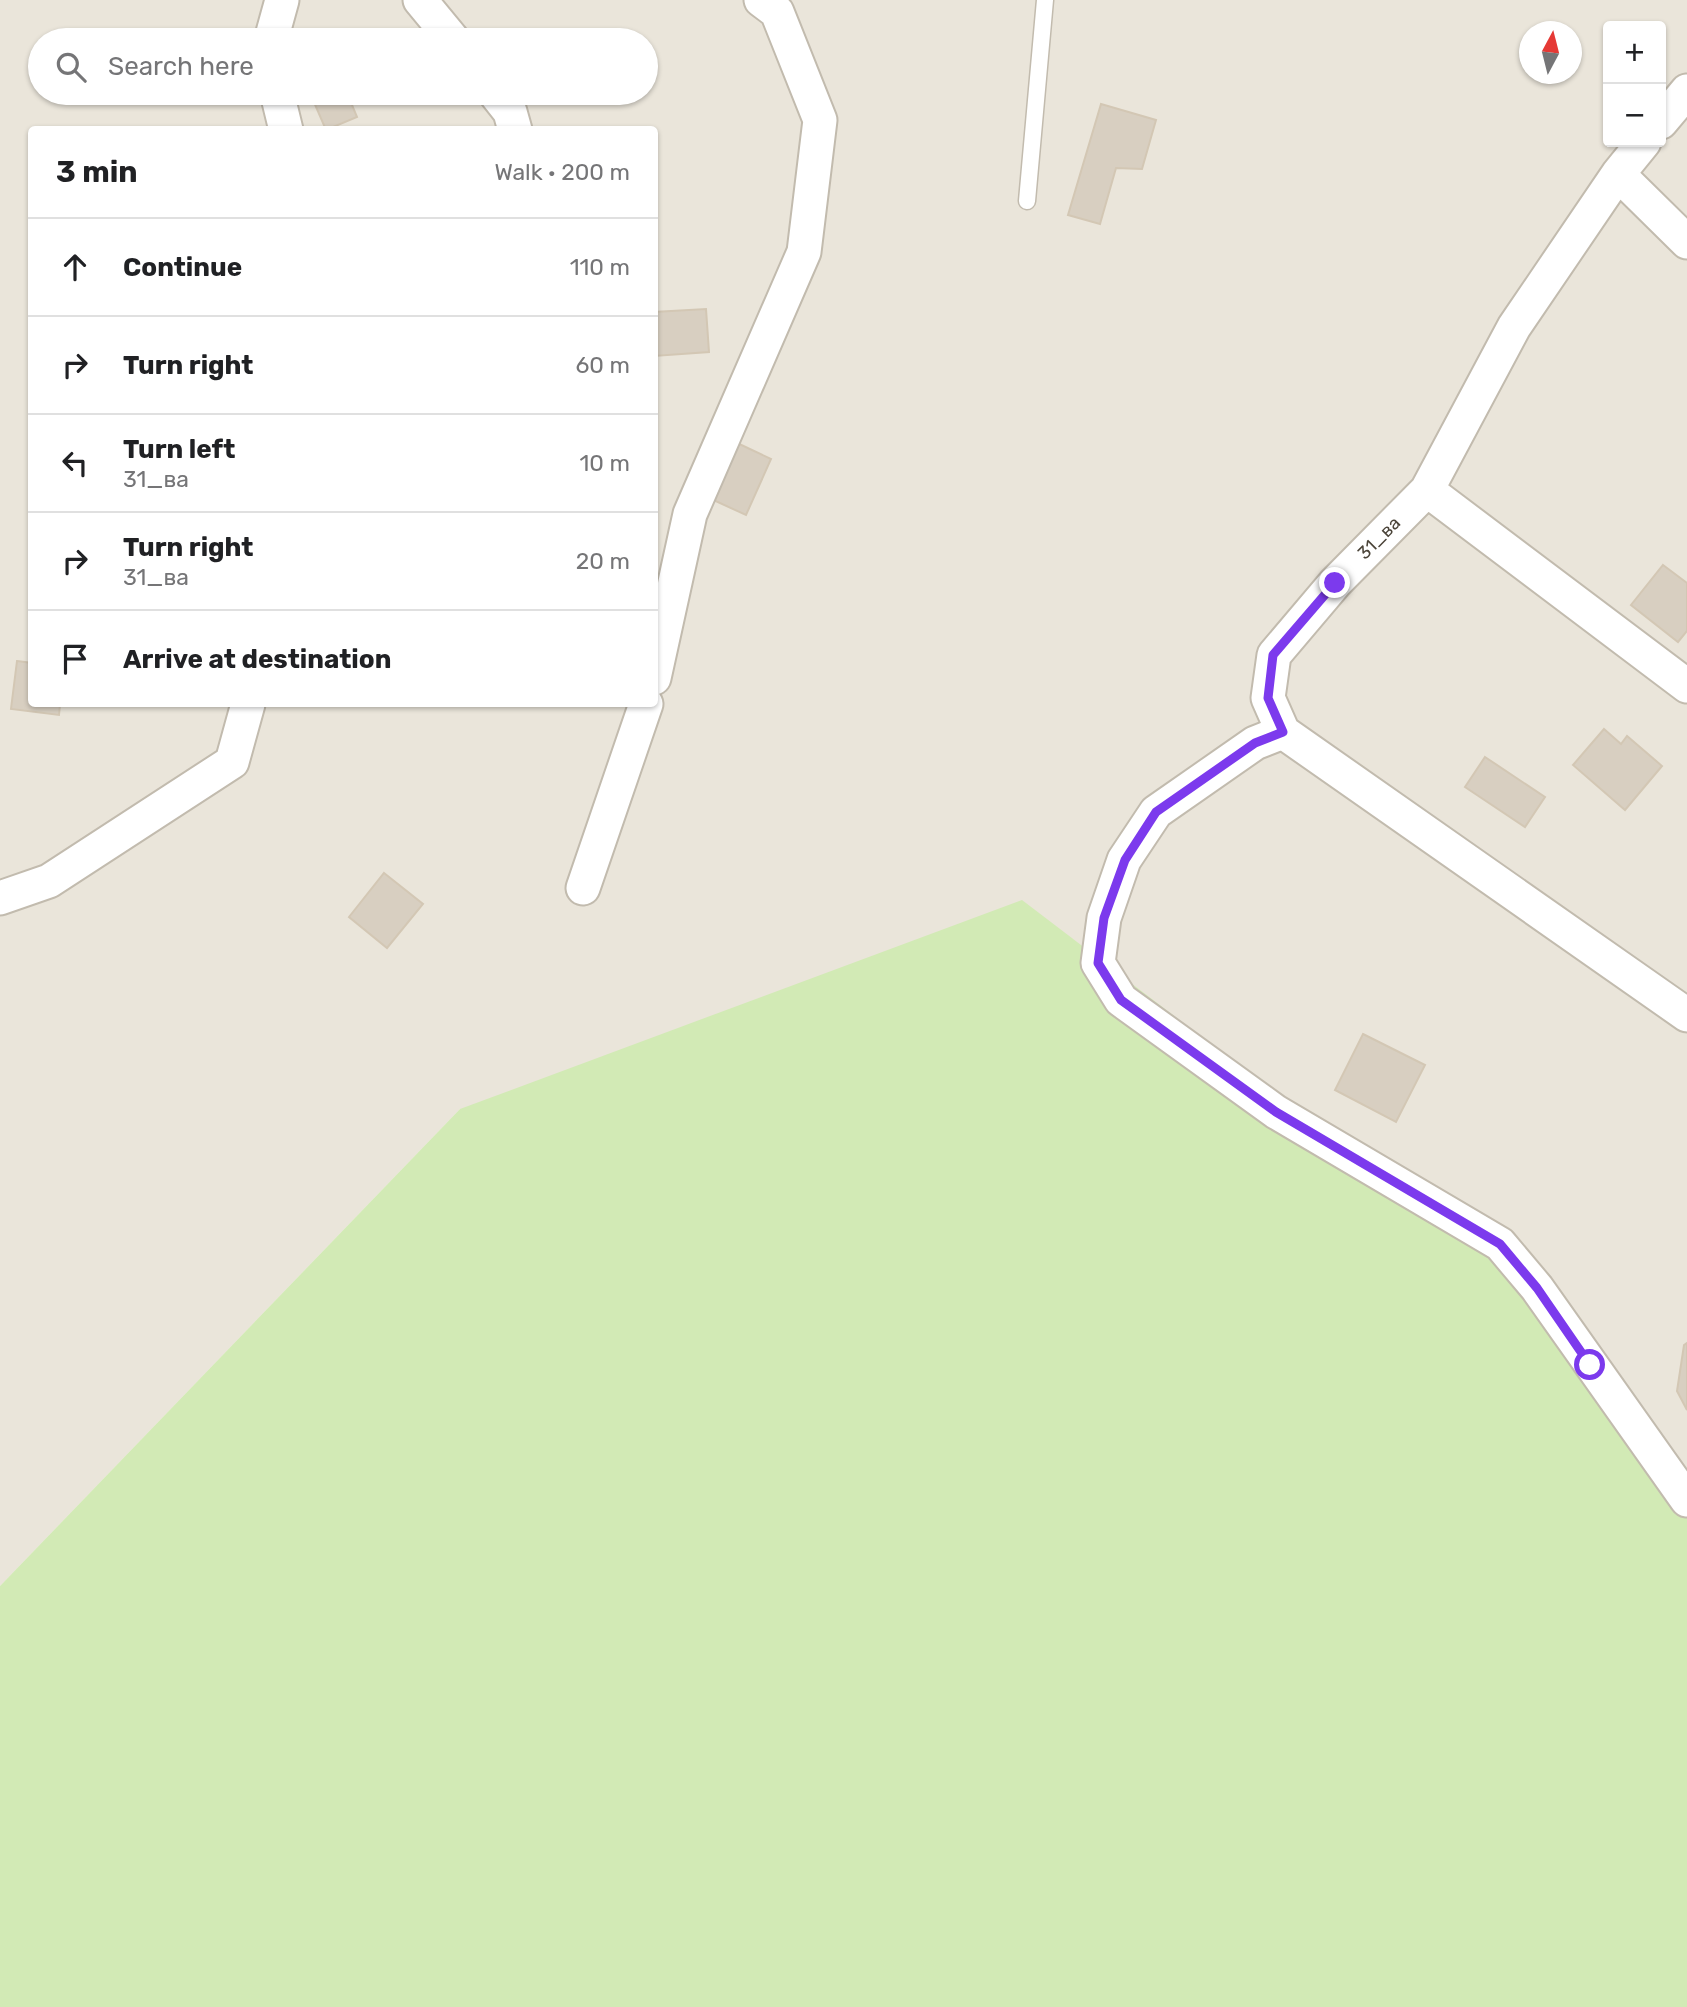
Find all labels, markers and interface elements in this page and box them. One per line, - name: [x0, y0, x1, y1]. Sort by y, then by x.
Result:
- north arrow: [1519, 21, 1582, 84]
- map controls: [1603, 21, 1666, 147]
- button: +: [1603, 21, 1666, 84]
- search box: [28, 28, 658, 105]
- icon: search: [52, 48, 90, 86]
- text: Search here: [108, 51, 254, 82]
- button: −: [1603, 84, 1666, 147]
- text: 3 min: [56, 154, 138, 190]
- text: Walk · 200 m: [495, 158, 630, 186]
- icon: ahead: [56, 248, 94, 286]
- text: Continue: [123, 252, 242, 283]
- text: 110 m: [570, 253, 630, 281]
- icon: right: [56, 346, 94, 384]
- text: Turn right: [123, 350, 253, 381]
- text: 60 m: [575, 351, 630, 379]
- text: Turn left: [123, 434, 235, 465]
- icon: left: [56, 444, 94, 482]
- text: 10 m: [579, 449, 630, 477]
- text: 31_ва: [123, 465, 189, 493]
- street label: 31_ва: [1353, 512, 1405, 564]
- text: Turn right: [123, 532, 253, 563]
- icon: right: [56, 542, 94, 580]
- text: 20 m: [576, 547, 630, 575]
- text: 31_ва: [123, 563, 189, 591]
- route end: [1319, 567, 1350, 598]
- icon: arrive: [56, 640, 94, 678]
- text: Arrive at destination: [123, 644, 391, 675]
- route start: [1574, 1349, 1605, 1380]

